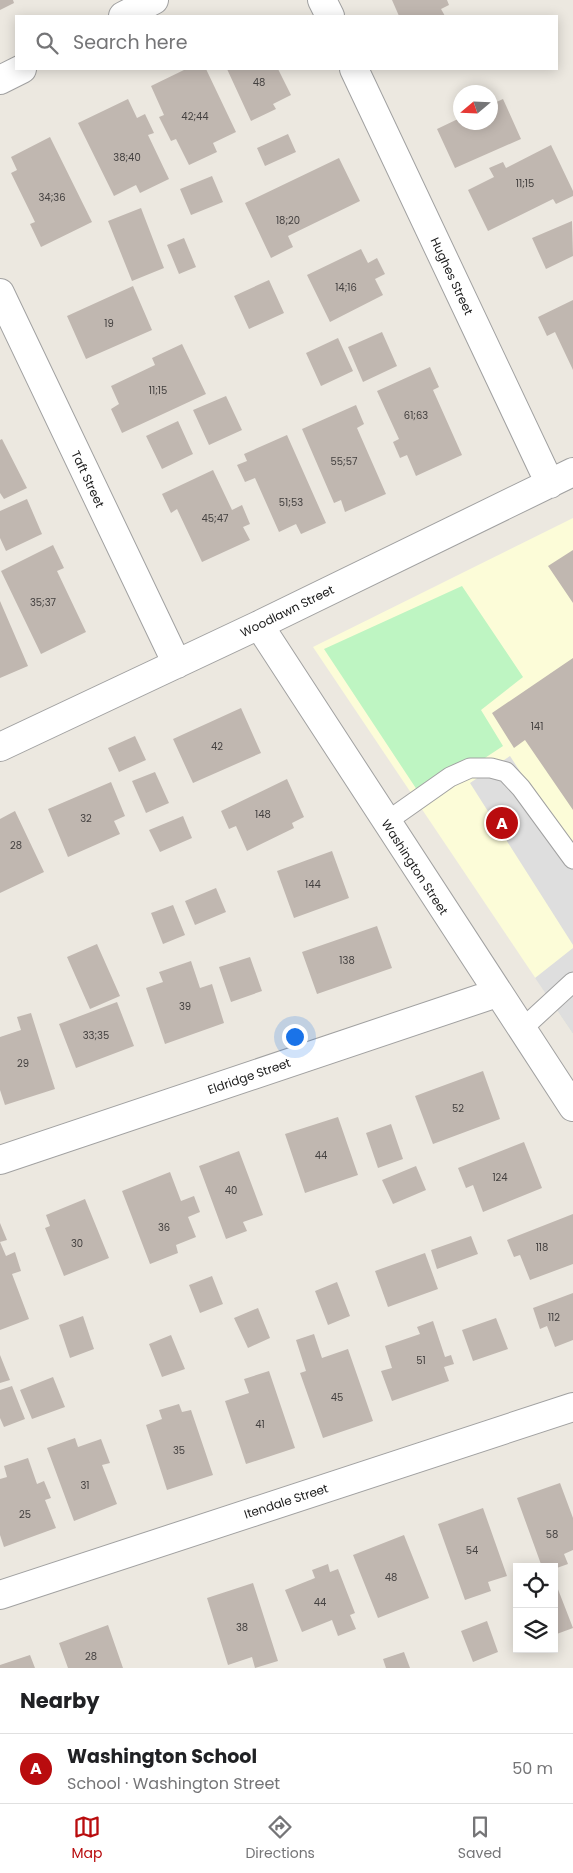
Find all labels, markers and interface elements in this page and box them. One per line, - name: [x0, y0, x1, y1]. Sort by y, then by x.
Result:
- search box: [15, 15, 558, 70]
- icon: search: [33, 29, 61, 57]
- text: Search here: [73, 29, 187, 56]
- house number: 48: [253, 75, 265, 90]
- north arrow: [453, 85, 498, 130]
- house number: 42;44: [181, 109, 209, 124]
- house number: 38;40: [113, 150, 141, 165]
- house number: 11;15: [516, 176, 534, 191]
- house number: 34;36: [38, 190, 66, 205]
- house number: 18;20: [276, 213, 300, 228]
- street label: Hughes Street: [427, 234, 477, 318]
- house number: 14;16: [335, 280, 357, 295]
- house number: 19: [104, 316, 114, 331]
- house number: 11;15: [149, 383, 167, 398]
- house number: 61;63: [404, 408, 428, 423]
- street label: Taft Street: [67, 448, 109, 510]
- house number: 55;57: [331, 454, 358, 469]
- house number: 51;53: [279, 495, 303, 510]
- house number: 45;47: [202, 511, 229, 526]
- street label: Woodlawn Street: [237, 581, 337, 641]
- house number: 35;37: [30, 595, 57, 610]
- house number: 141: [531, 719, 543, 734]
- house number: 42: [211, 739, 223, 754]
- pin: A: [486, 804, 518, 842]
- house number: 148: [255, 807, 271, 822]
- house number: 32: [80, 811, 92, 826]
- street label: Washington Street: [378, 816, 452, 918]
- house number: 28: [10, 838, 22, 853]
- house number: 144: [305, 877, 321, 892]
- house number: 138: [339, 953, 355, 968]
- house number: 39: [179, 999, 191, 1014]
- your location: [282, 1024, 308, 1050]
- house number: 33;35: [83, 1028, 109, 1043]
- street label: Eldridge Street: [205, 1054, 293, 1098]
- house number: 29: [17, 1056, 29, 1071]
- house number: 52: [452, 1101, 464, 1116]
- house number: 44: [315, 1148, 327, 1163]
- house number: 124: [492, 1170, 508, 1185]
- house number: 40: [225, 1183, 237, 1198]
- house number: 36: [158, 1220, 170, 1235]
- house number: 30: [71, 1236, 83, 1251]
- house number: 118: [536, 1240, 548, 1255]
- house number: 112: [548, 1310, 560, 1325]
- house number: 51: [416, 1353, 426, 1368]
- house number: 45: [331, 1390, 343, 1405]
- house number: 41: [255, 1417, 265, 1432]
- house number: 35: [173, 1443, 185, 1458]
- house number: 31: [80, 1478, 90, 1493]
- street label: Itendale Street: [242, 1479, 330, 1523]
- house number: 25: [19, 1507, 31, 1522]
- house number: 58: [546, 1527, 558, 1542]
- house number: 54: [466, 1543, 478, 1558]
- map controls: [513, 1563, 558, 1653]
- button: locate: [513, 1563, 558, 1608]
- house number: 48: [385, 1570, 397, 1585]
- house number: 44: [314, 1595, 326, 1610]
- button: layers: [513, 1608, 558, 1653]
- house number: 38: [236, 1620, 248, 1635]
- house number: 28: [85, 1649, 97, 1664]
- text: Nearby: [20, 1686, 100, 1715]
- text: Washington School: [67, 1743, 257, 1770]
- text: A: [30, 1757, 42, 1780]
- text: 50 m: [512, 1757, 553, 1780]
- text: School · Washington Street: [67, 1772, 280, 1795]
- tab: Map: [71, 1813, 102, 1864]
- tab: Directions: [245, 1813, 315, 1864]
- tab: Saved: [458, 1813, 502, 1864]

